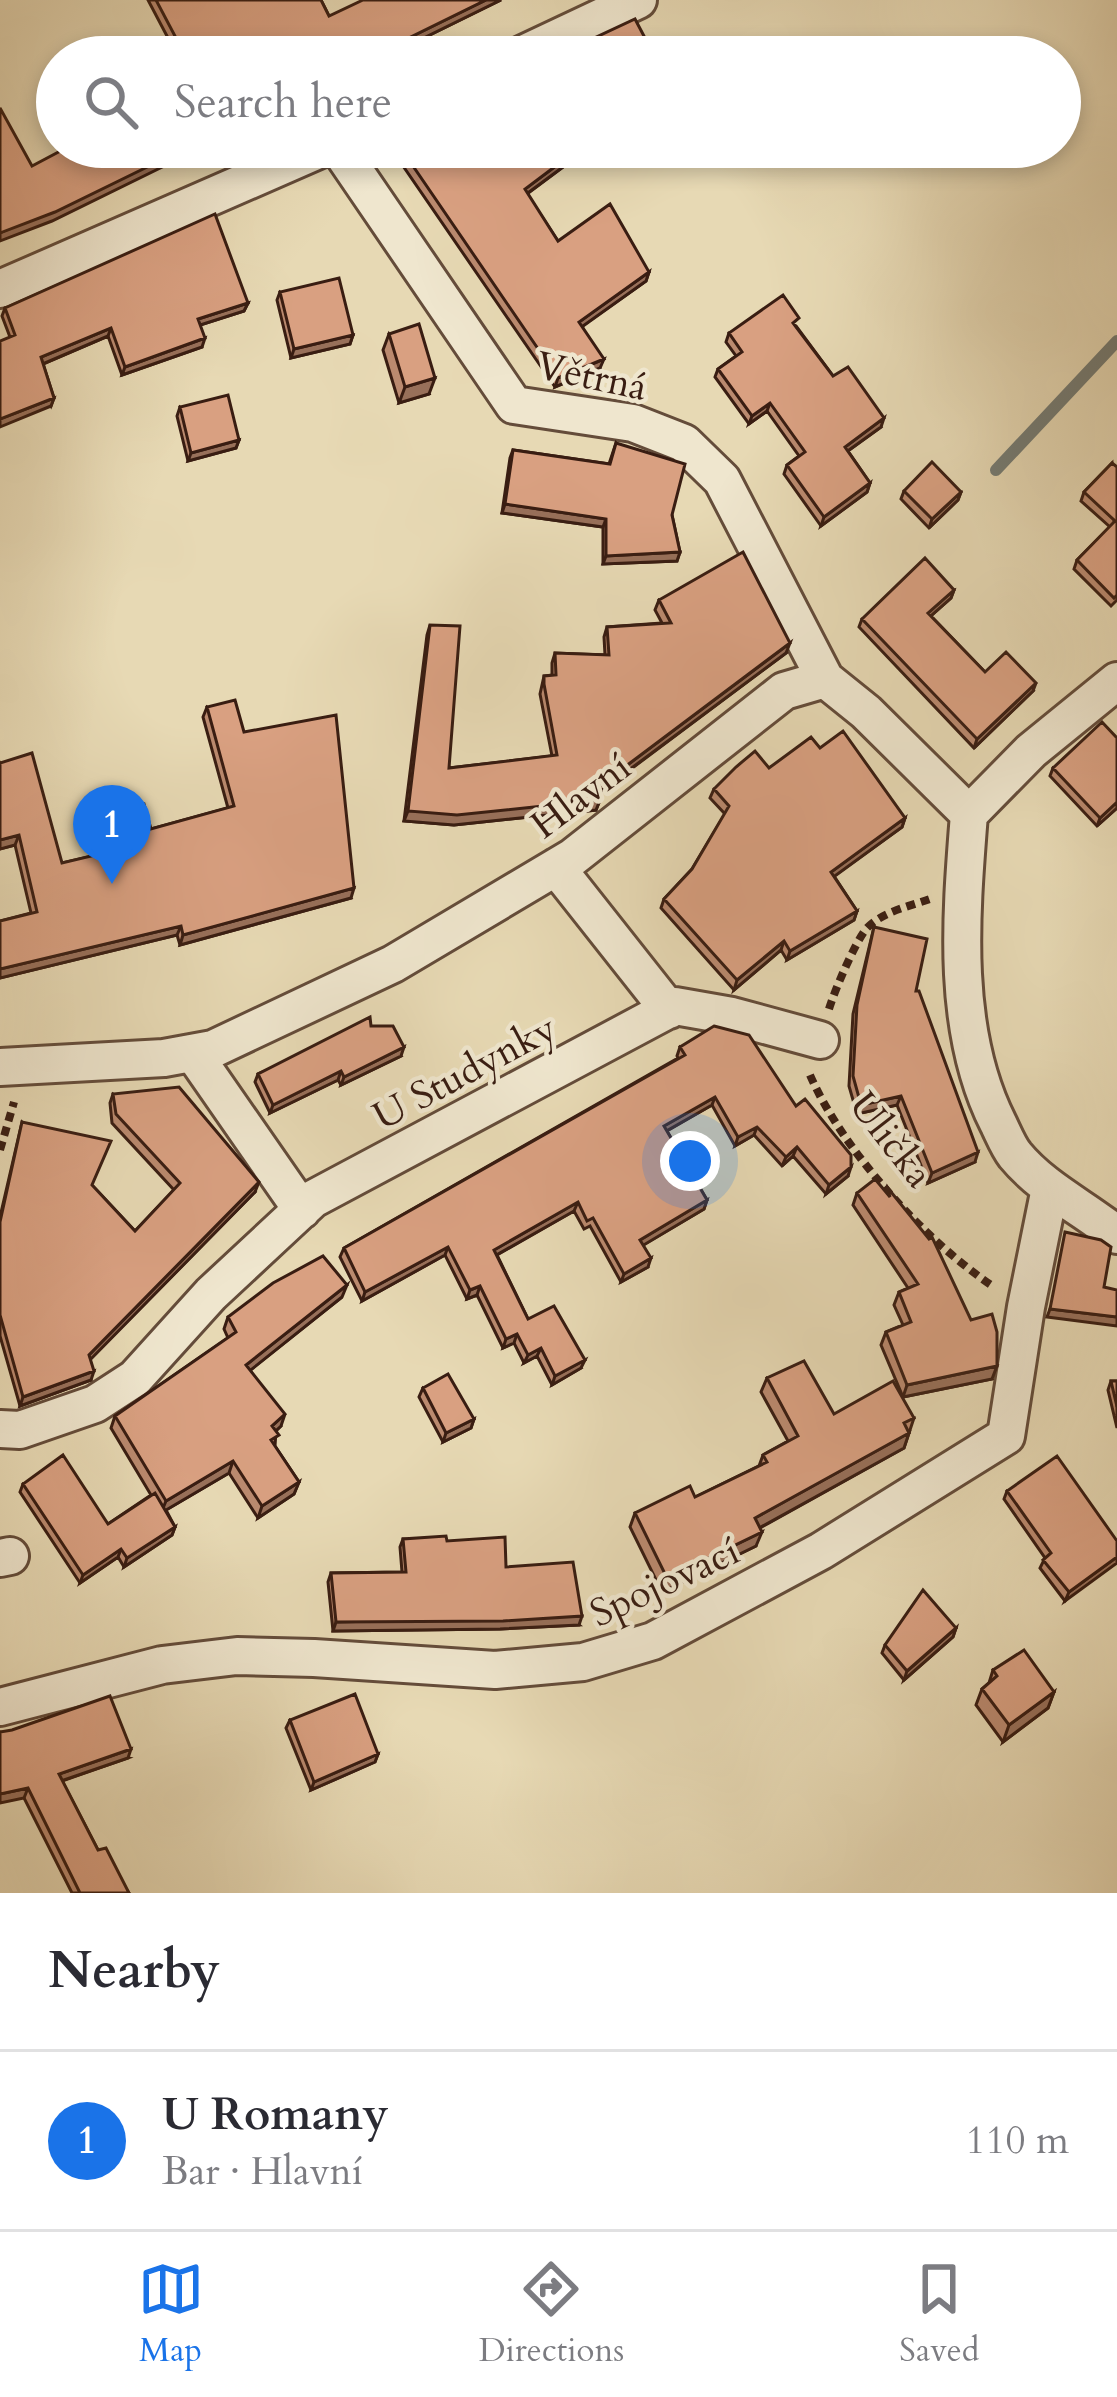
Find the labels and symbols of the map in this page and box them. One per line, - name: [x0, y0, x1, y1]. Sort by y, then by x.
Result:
- street label: Větrná: [531, 339, 652, 414]
- street label: Hlavní: [520, 741, 642, 851]
- pin: 1: [73, 785, 151, 884]
- street label: U Studynky: [364, 1002, 566, 1143]
- street label: Ulička: [837, 1081, 945, 1199]
- your location: [660, 1131, 720, 1191]
- street label: Spojovací: [581, 1525, 748, 1640]

